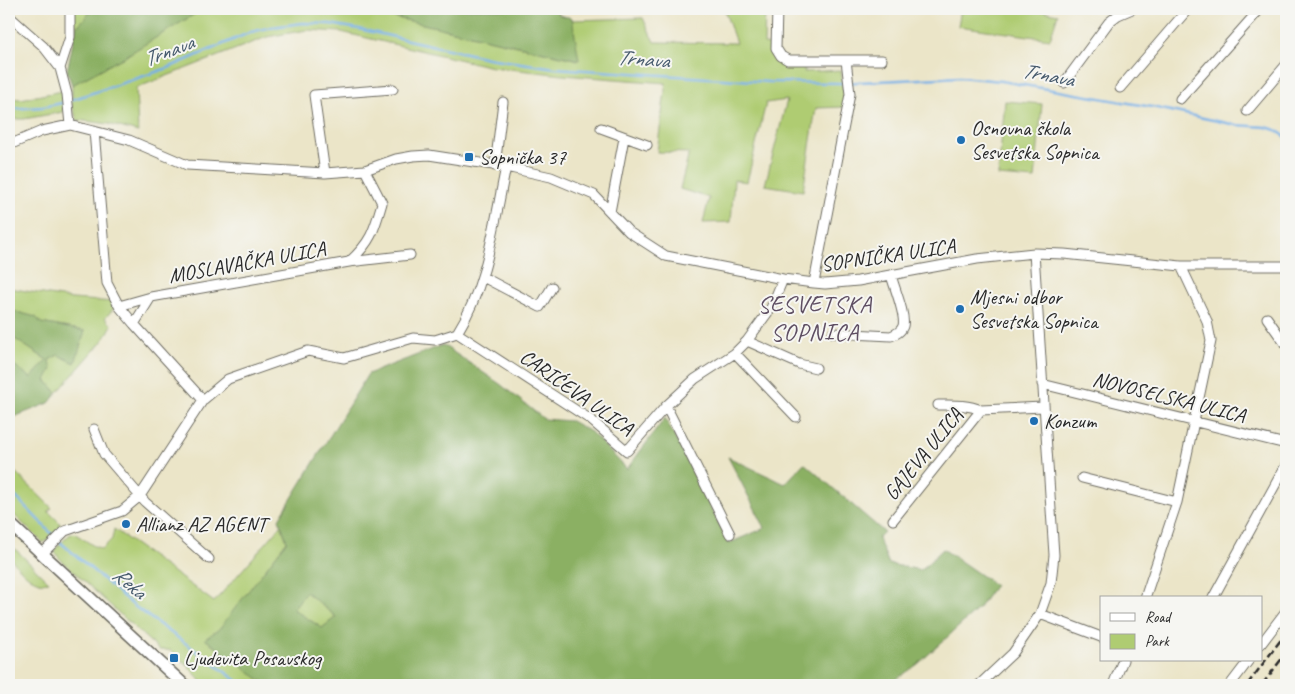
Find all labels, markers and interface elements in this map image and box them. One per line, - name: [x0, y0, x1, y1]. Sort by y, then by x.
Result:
- water label: Trnava: [139, 28, 200, 73]
- water label: Trnava: [616, 43, 672, 75]
- water label: Trnava: [1020, 56, 1078, 94]
- place label: Osnovna škola Sesvetska Sopnica: [971, 115, 1101, 165]
- marker: Osnovna škola Sesvetska Sopnica: [955, 134, 967, 146]
- place label: Sopnička 37: [479, 144, 568, 170]
- marker: Sopnička 37: [463, 151, 475, 163]
- street label: SOPNIČKA ULICA: [819, 233, 958, 277]
- street label: MOSLAVAČKA ULICA: [167, 235, 329, 289]
- place label: Mjesni odbor Sesvetska Sopnica: [970, 284, 1100, 334]
- district label: SESVETSKA SOPNICA: [758, 289, 872, 347]
- marker: Mjesni odbor Sesvetska Sopnica: [954, 303, 966, 315]
- street label: CARIĆEVA ULICA: [515, 343, 639, 441]
- street label: NOVOSELSKA ULICA: [1090, 365, 1249, 429]
- street label: GAJEVA ULICA: [878, 402, 968, 505]
- place label: Konzum: [1044, 408, 1098, 434]
- marker: Konzum: [1028, 415, 1040, 427]
- place label: Allianz AZ AGENT: [136, 511, 271, 537]
- marker: Allianz AZ AGENT: [120, 518, 132, 530]
- water label: Reka: [107, 561, 154, 606]
- legend: [1100, 596, 1262, 662]
- text: Road: [1145, 608, 1172, 627]
- text: Park: [1145, 632, 1170, 651]
- place label: Ljudevita Posavskog: [184, 645, 323, 671]
- marker: Ljudevita Posavskog: [168, 652, 180, 664]

